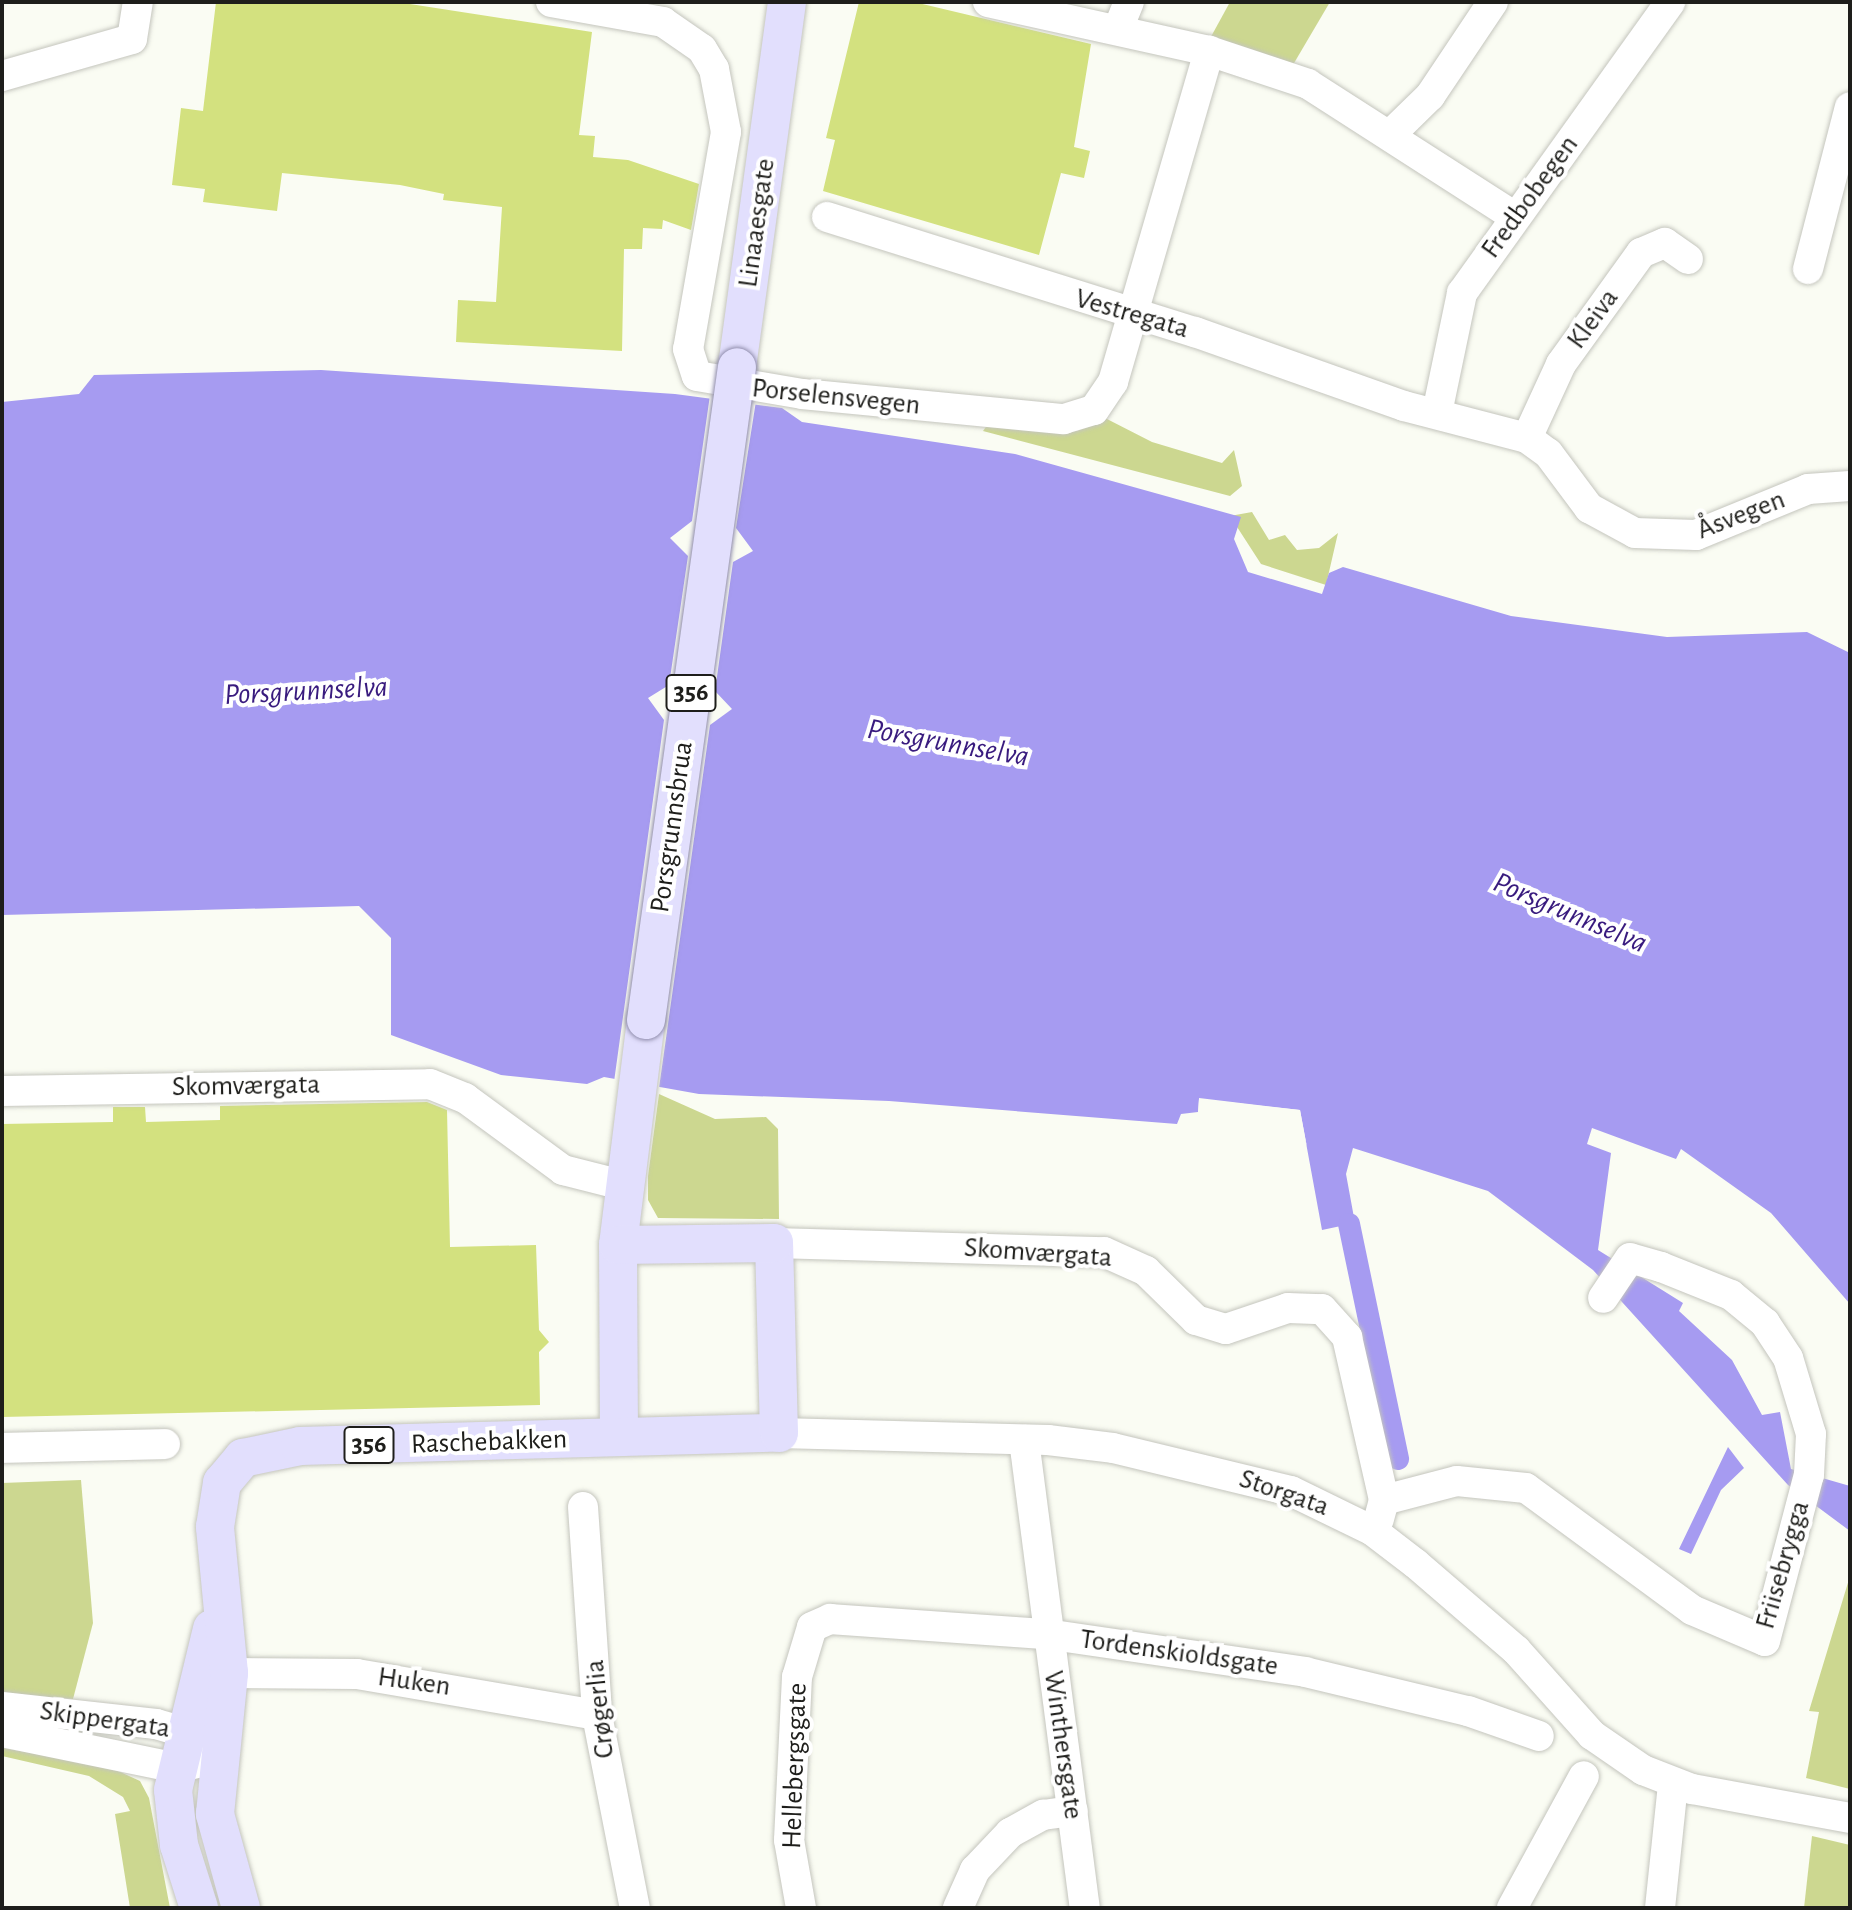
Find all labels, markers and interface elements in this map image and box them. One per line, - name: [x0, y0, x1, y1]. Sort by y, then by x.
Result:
- street label: Fredbobegen: [1474, 129, 1586, 265]
- street label: Linaaesgate: [731, 156, 783, 290]
- street label: Vestregata: [1071, 282, 1193, 346]
- street label: Kleiva: [1560, 282, 1626, 356]
- street label: Porselensvegen: [750, 371, 922, 423]
- street label: Åsvegen: [1692, 483, 1790, 547]
- water label: Porsgrunnselva: [223, 669, 389, 713]
- road number: 356: [665, 671, 717, 715]
- water label: Porsgrunnselva: [864, 711, 1032, 775]
- street label: Porsgrunnsbrua: [643, 739, 701, 915]
- water label: Porsgrunnselva: [1488, 864, 1652, 962]
- street label: Skomværgata: [172, 1068, 320, 1104]
- street label: Skomværgata: [963, 1231, 1113, 1275]
- street label: Raschebakken: [410, 1422, 568, 1462]
- road number: 356: [343, 1423, 395, 1467]
- street label: Storgata: [1235, 1462, 1333, 1524]
- street label: Friisebrygga: [1749, 1497, 1817, 1633]
- street label: Tordenskioldsgate: [1078, 1622, 1280, 1684]
- street label: Crøgerlia: [578, 1658, 622, 1760]
- street label: Huken: [376, 1660, 452, 1704]
- street label: Winthersgate: [1036, 1669, 1090, 1821]
- street label: Hellebergsgate: [775, 1682, 815, 1850]
- street label: Skippergata: [38, 1694, 172, 1746]

